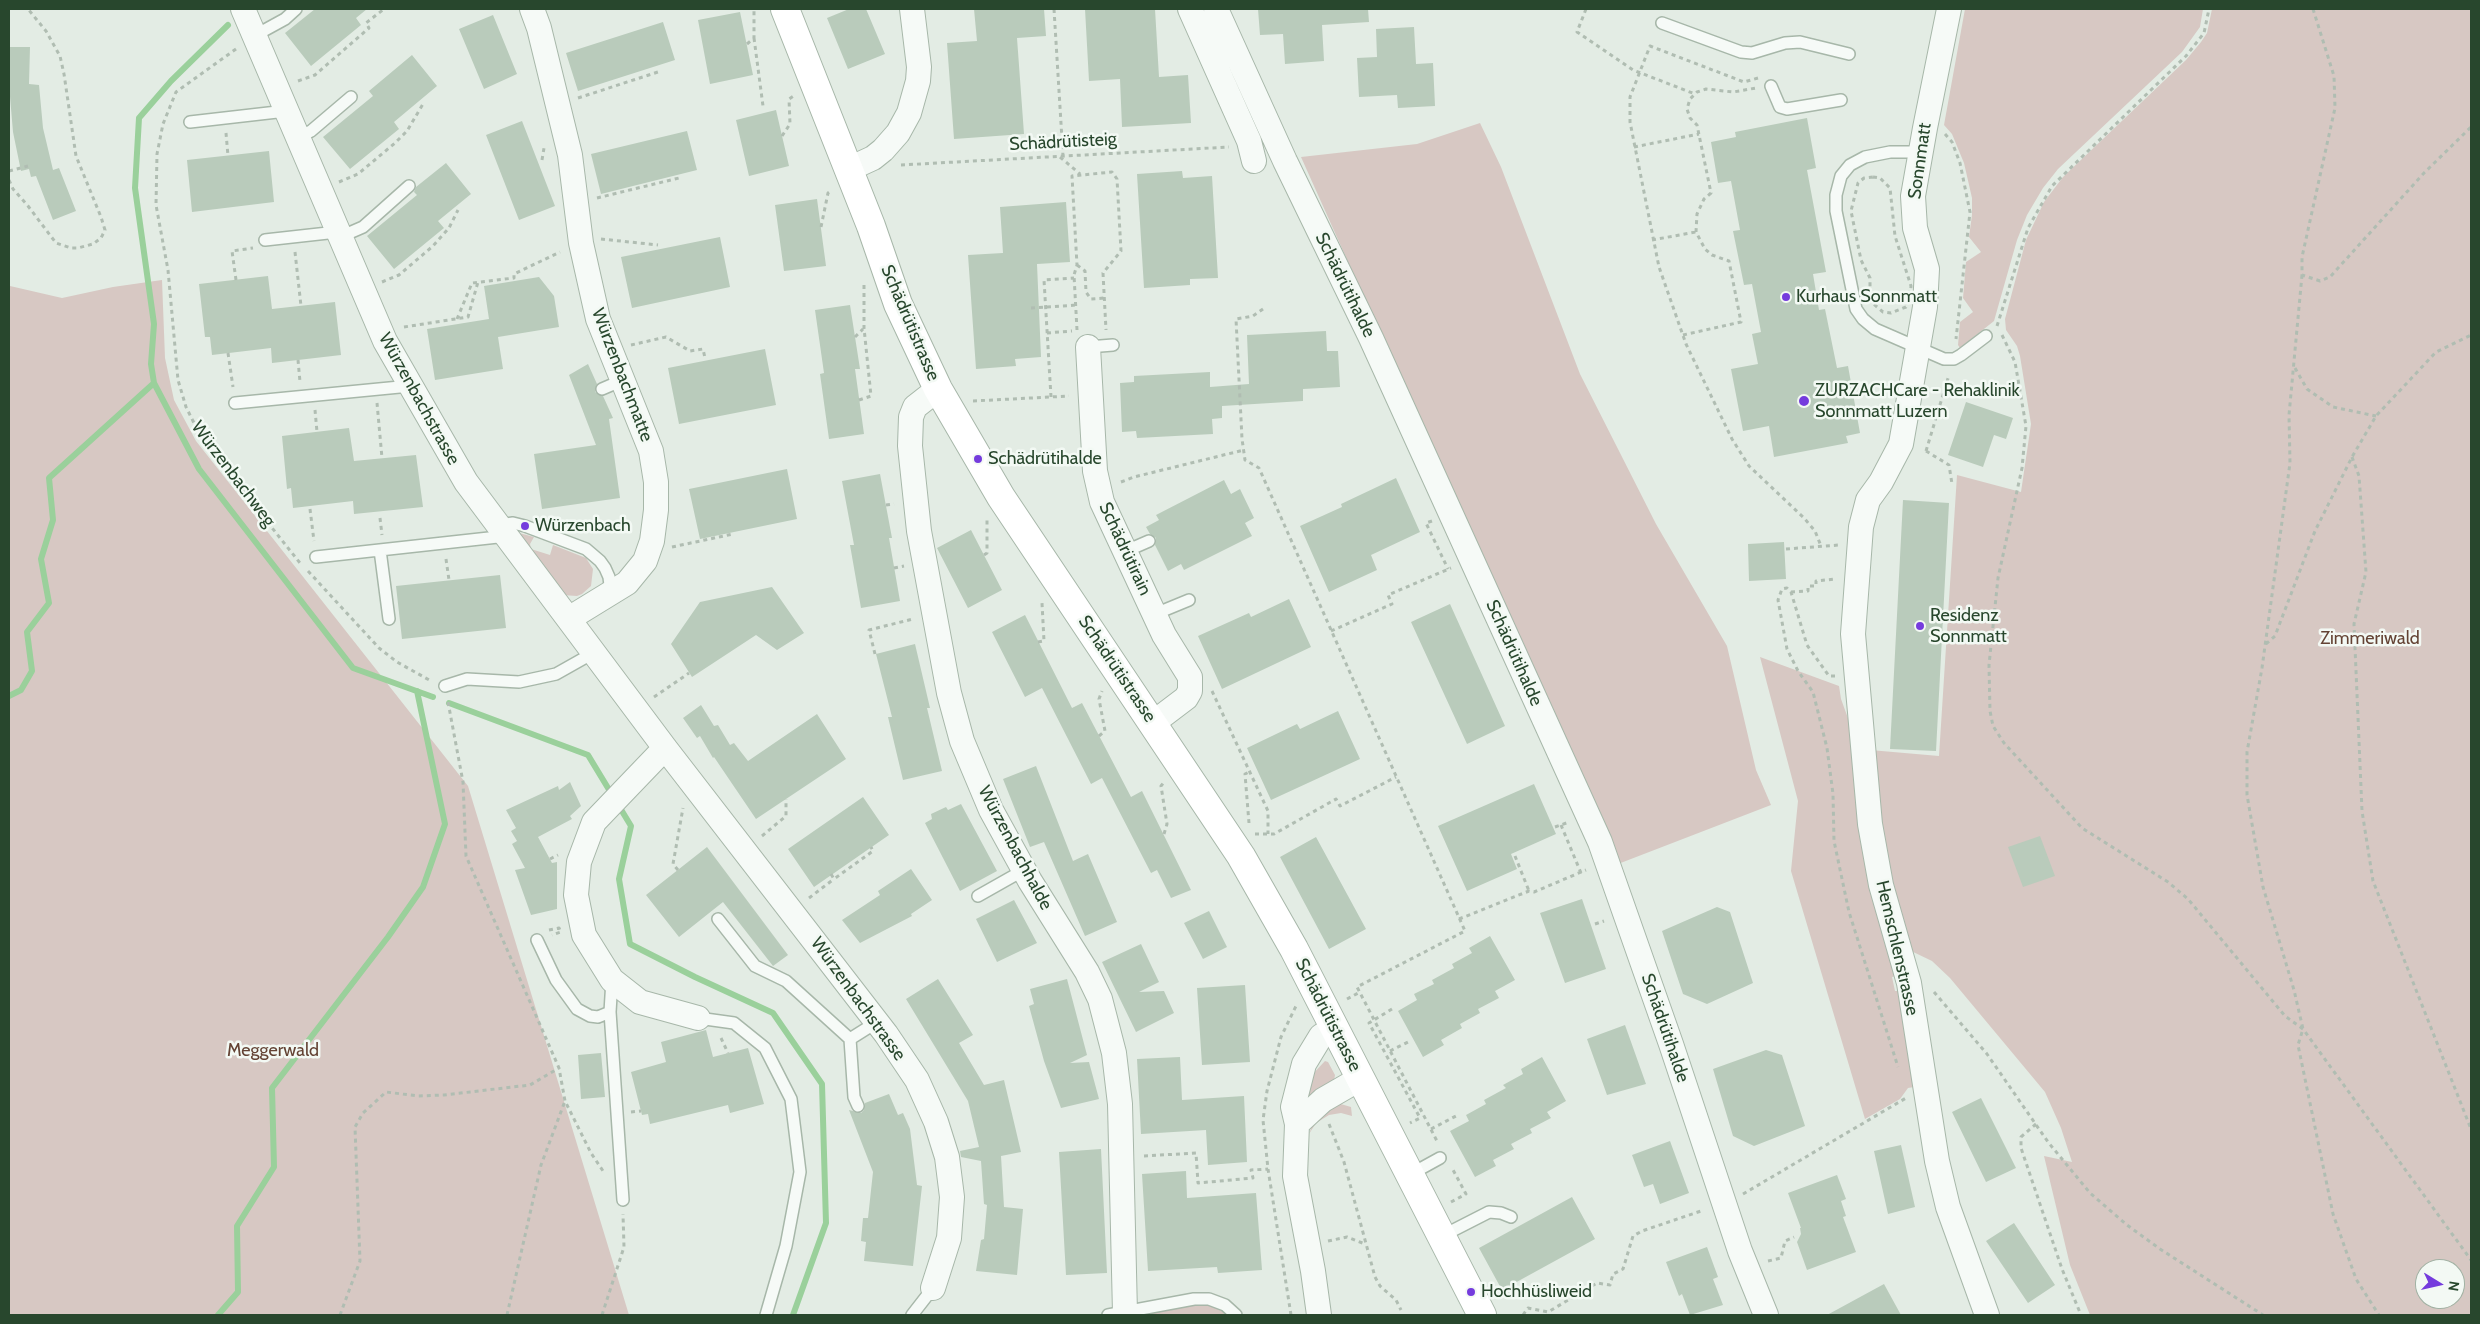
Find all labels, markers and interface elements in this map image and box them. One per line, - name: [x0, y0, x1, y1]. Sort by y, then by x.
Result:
- street label: Sonnmatt: [1904, 121, 1936, 201]
- street label: Schädrütisteig: [1009, 128, 1117, 156]
- street label: Schädrütihalde: [1310, 229, 1380, 341]
- street label: Schädrütistrasse: [876, 262, 944, 384]
- place label: Kurhaus Sonnmatt: [1796, 286, 1937, 308]
- marker: Kurhaus Sonnmatt: [1780, 291, 1792, 303]
- street label: Würzenbachmatte: [587, 305, 657, 445]
- street label: Würzenbachstrasse: [374, 329, 464, 469]
- place label: ZURZACHCare - Rehaklinik Sonnmatt Luzern: [1815, 380, 2020, 422]
- marker: ZURZACHCare - Rehaklinik Sonnmatt Luzern: [1797, 394, 1811, 408]
- street label: Würzenbachweg: [186, 417, 280, 531]
- place label: Schädrütihalde: [988, 448, 1102, 470]
- marker: Schädrütihalde: [972, 453, 984, 465]
- street label: Schädrütirain: [1094, 499, 1156, 599]
- place label: Würzenbach: [535, 515, 631, 537]
- marker: Würzenbach: [519, 520, 531, 532]
- street label: Schädrütihalde: [1481, 597, 1547, 709]
- place label: Residenz Sonnmatt: [1930, 605, 2007, 648]
- street label: Schädrütistrasse: [1073, 612, 1161, 726]
- marker: Residenz Sonnmatt: [1914, 620, 1926, 632]
- park label: Zimmeriwald: [2320, 628, 2420, 650]
- street label: Würzenbachhalde: [973, 782, 1057, 914]
- street label: Hemschlenstrasse: [1871, 878, 1923, 1018]
- street label: Würzenbachstrasse: [806, 933, 910, 1065]
- street label: Schädrütistrasse: [1290, 955, 1366, 1075]
- street label: Schädrütihalde: [1636, 971, 1694, 1085]
- park label: Meggerwald: [227, 1040, 319, 1062]
- north arrow: [2415, 1259, 2465, 1309]
- text: N: [2444, 1280, 2463, 1292]
- place label: Hochhüsliweid: [1481, 1281, 1592, 1303]
- marker: Hochhüsliweid: [1465, 1286, 1477, 1298]

